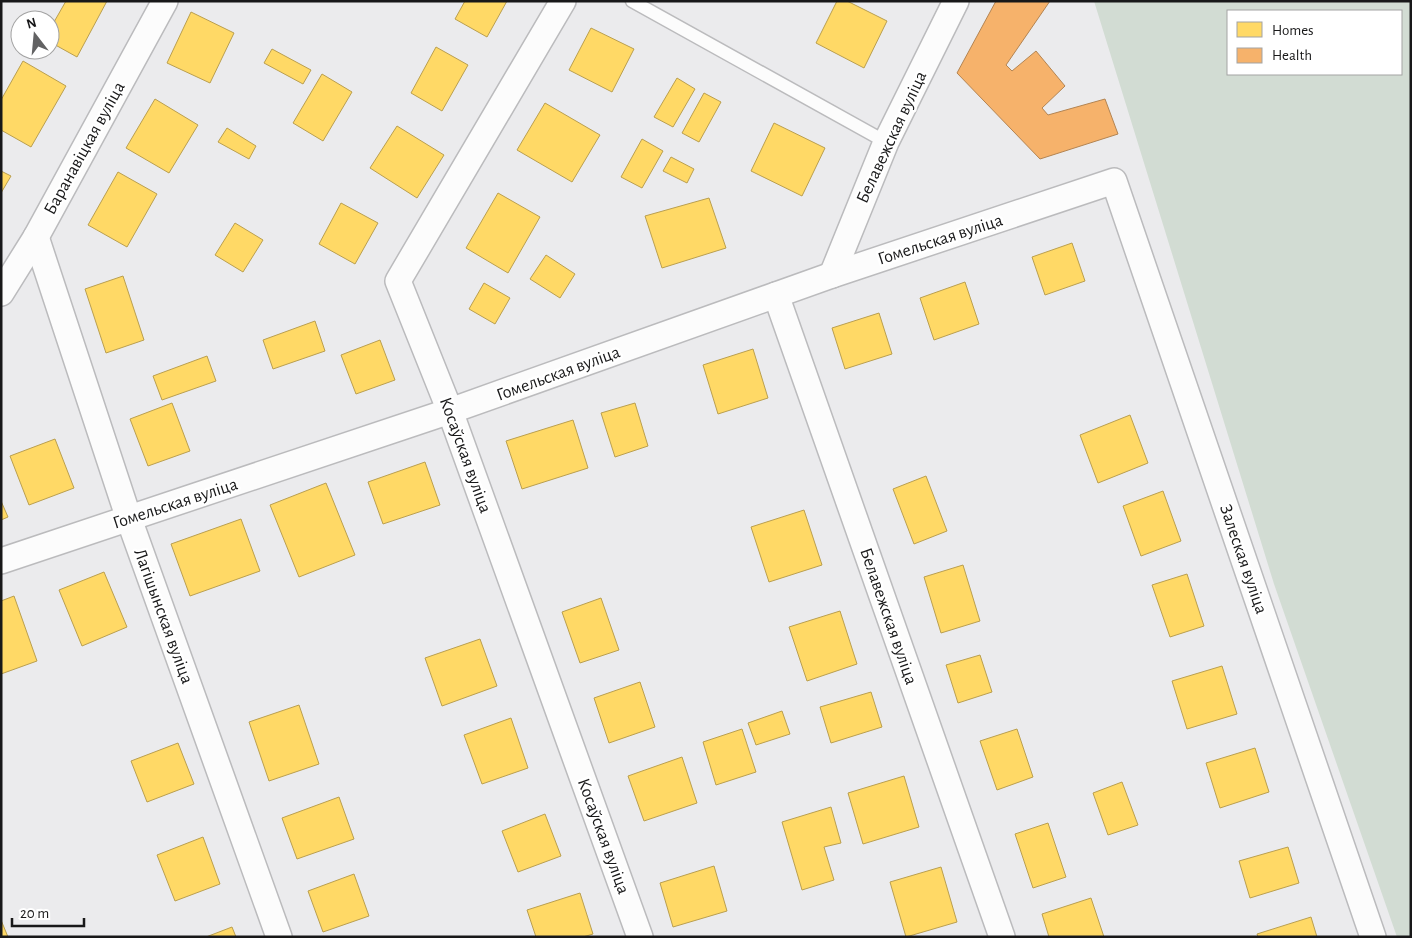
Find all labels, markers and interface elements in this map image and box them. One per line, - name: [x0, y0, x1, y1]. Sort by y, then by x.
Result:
- north arrow: [10, 10, 60, 60]
- legend: [1227, 10, 1402, 75]
- text: N: [25, 15, 38, 32]
- text: Homes: [1272, 23, 1314, 38]
- text: Health: [1272, 48, 1312, 63]
- street label: Белавежская вуліца: [853, 69, 930, 206]
- street label: Баранавіцкая вуліца: [41, 79, 129, 218]
- street label: Гомельская вуліца: [876, 211, 1005, 269]
- street label: Гомельская вуліца: [494, 343, 623, 405]
- street label: Косаўская вуліца: [436, 395, 494, 516]
- street label: Гомельская вуліца: [111, 475, 240, 533]
- street label: Залеская вуліца: [1216, 502, 1270, 616]
- street label: Лагішынская вуліца: [130, 546, 196, 686]
- street label: Белавежская вуліца: [856, 546, 920, 687]
- street label: Косаўская вуліца: [574, 776, 632, 897]
- scale bar: [12, 896, 85, 928]
- text: 20 m: [20, 906, 49, 921]

